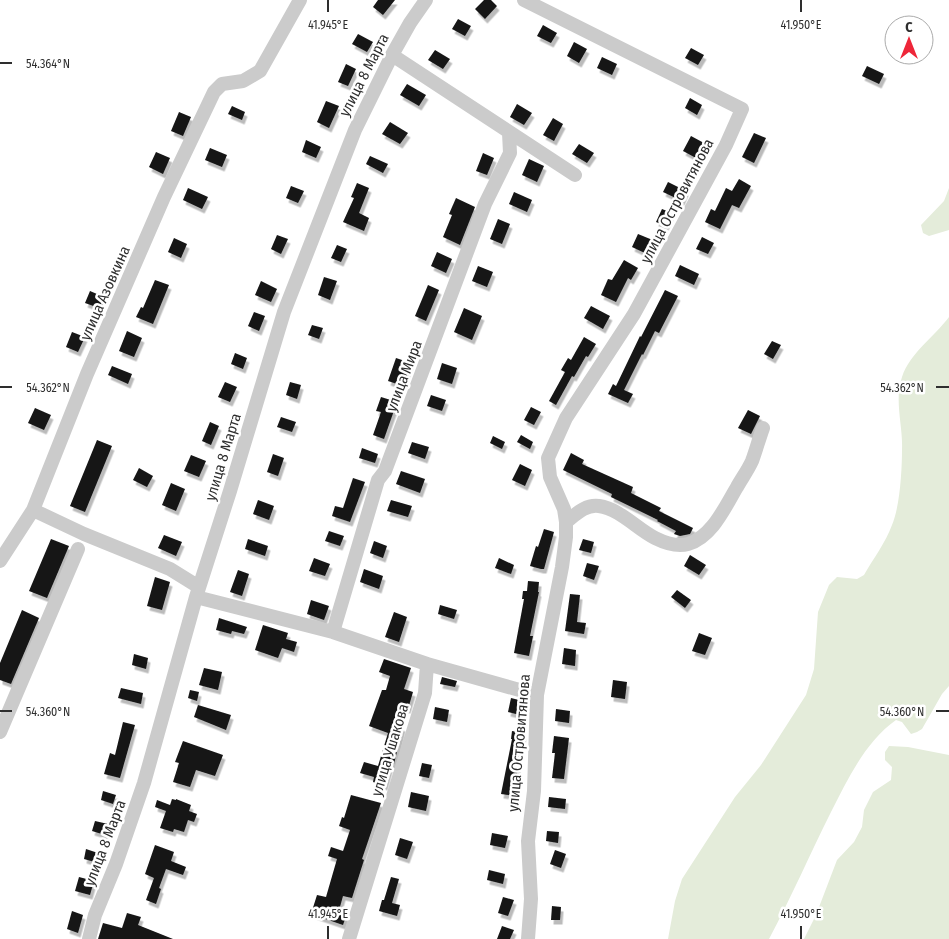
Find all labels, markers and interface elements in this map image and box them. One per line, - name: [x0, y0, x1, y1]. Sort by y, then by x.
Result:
- north arrow: [884, 15, 934, 65]
- text: 41.945°E: [308, 18, 348, 32]
- text: 41.950°E: [781, 18, 822, 32]
- text: С: [905, 19, 913, 36]
- street label: улица 8 Марта: [335, 31, 393, 119]
- text: 54.364°N: [26, 57, 70, 71]
- street label: улица Островитянова: [637, 136, 717, 266]
- street label: улица Азовкина: [76, 243, 134, 343]
- street label: улица Мира: [382, 338, 426, 414]
- text: 54.362°N: [26, 381, 70, 395]
- text: 54.362°N: [880, 381, 924, 395]
- street label: улица 8 Марта: [201, 411, 245, 503]
- street label: улица Островитянова: [504, 673, 534, 813]
- street label: улица Ушакова: [367, 702, 413, 798]
- text: 54.360°N: [26, 705, 70, 719]
- text: 54.360°N: [880, 705, 924, 719]
- street label: улица 8 Марта: [80, 797, 130, 889]
- text: 41.945°E: [308, 907, 348, 921]
- text: 41.950°E: [781, 907, 822, 921]

